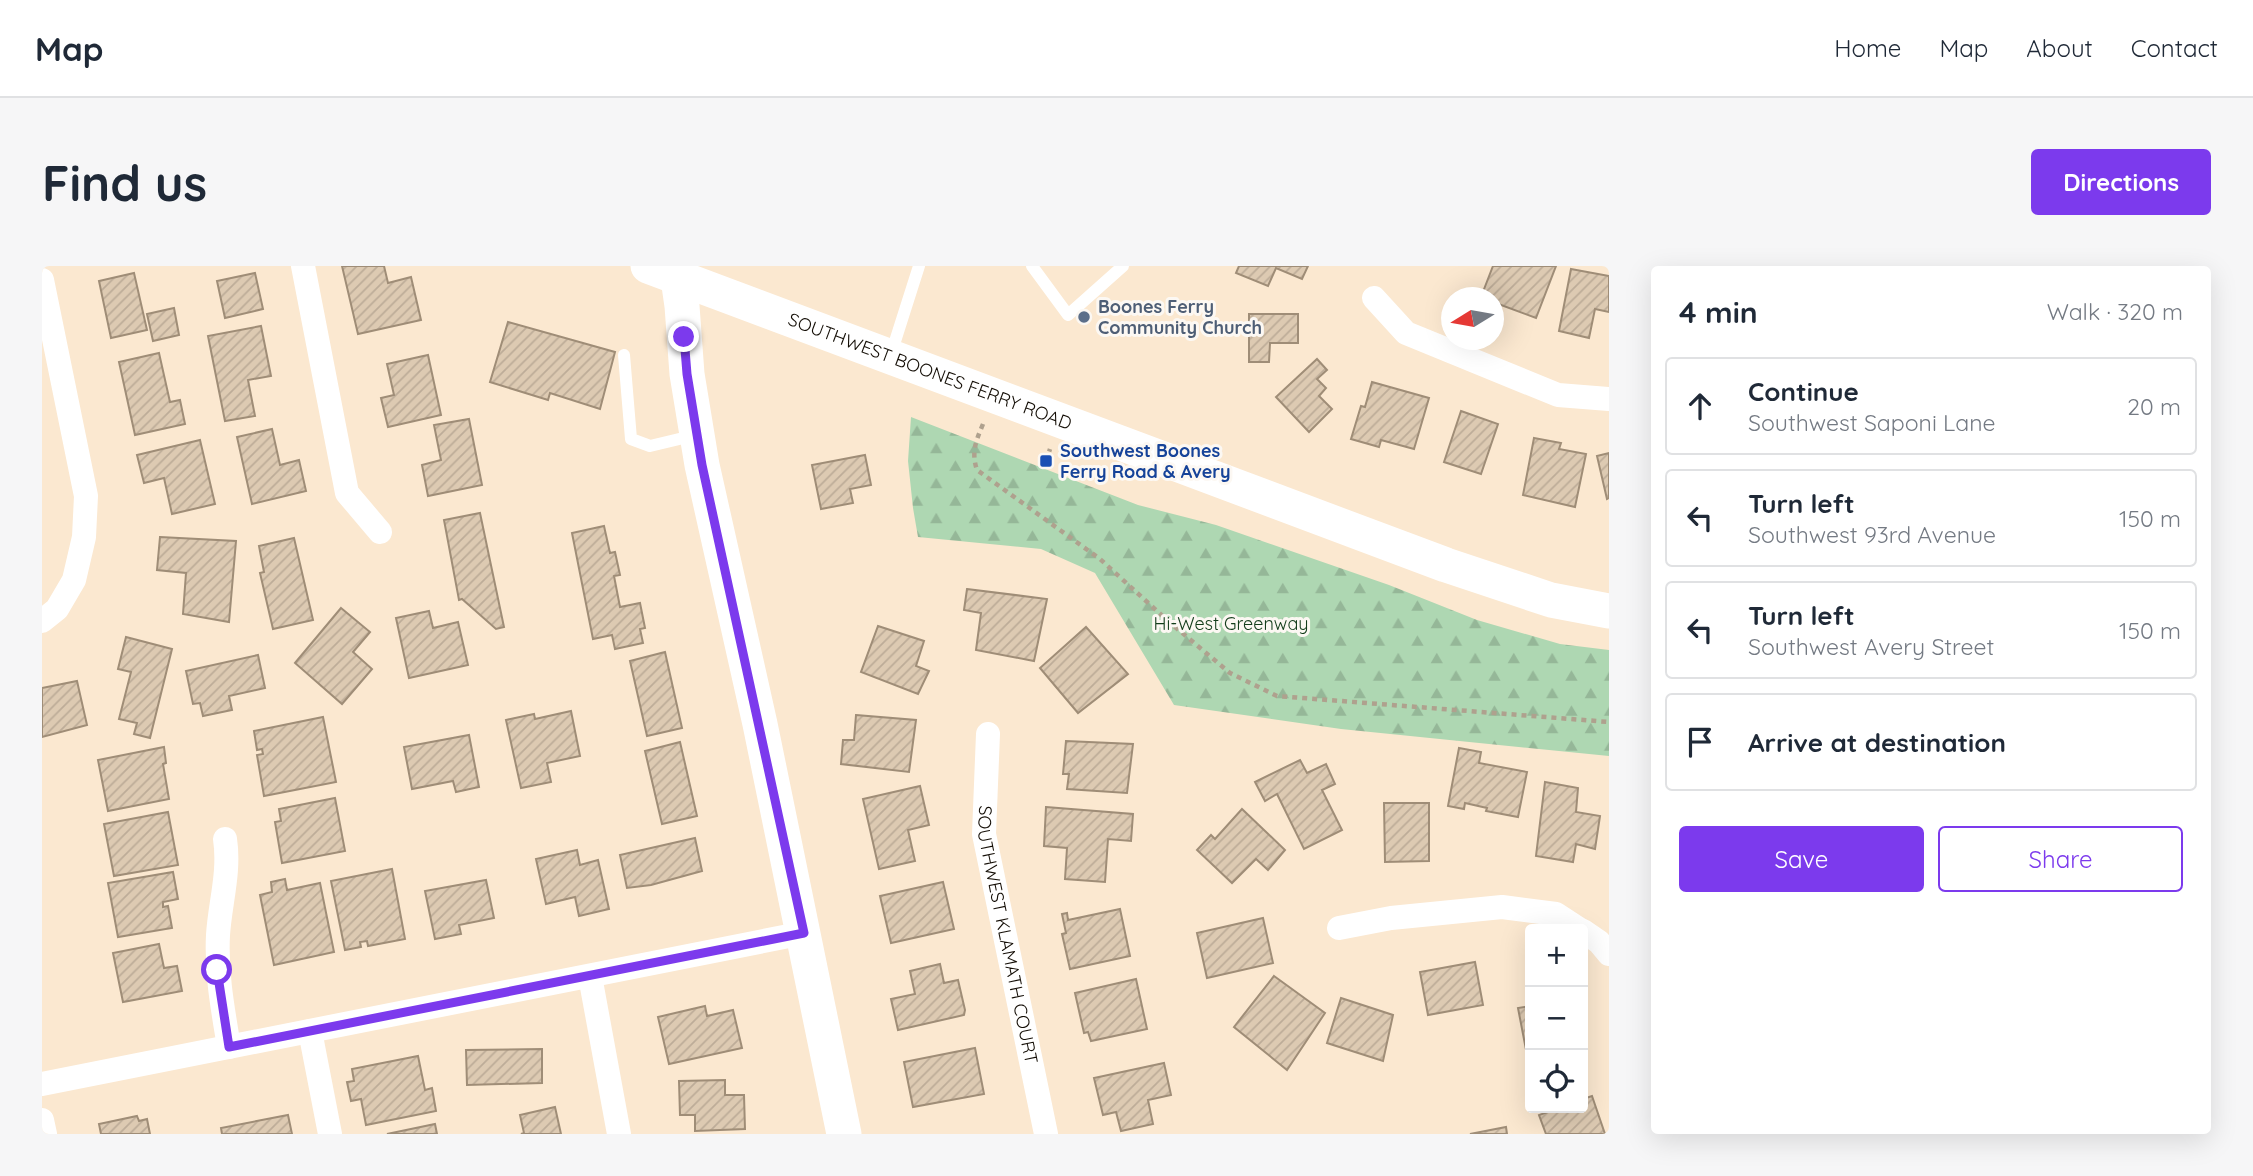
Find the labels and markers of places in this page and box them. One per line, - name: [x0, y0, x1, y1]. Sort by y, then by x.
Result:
- place label: Boones Ferry Community Church: [1098, 295, 1262, 339]
- marker: Boones Ferry Community Church: [1076, 309, 1092, 325]
- place label: Southwest Boones Ferry Road & Avery: [1060, 439, 1231, 483]
- marker: Southwest Boones Ferry Road & Avery: [1038, 453, 1054, 469]

